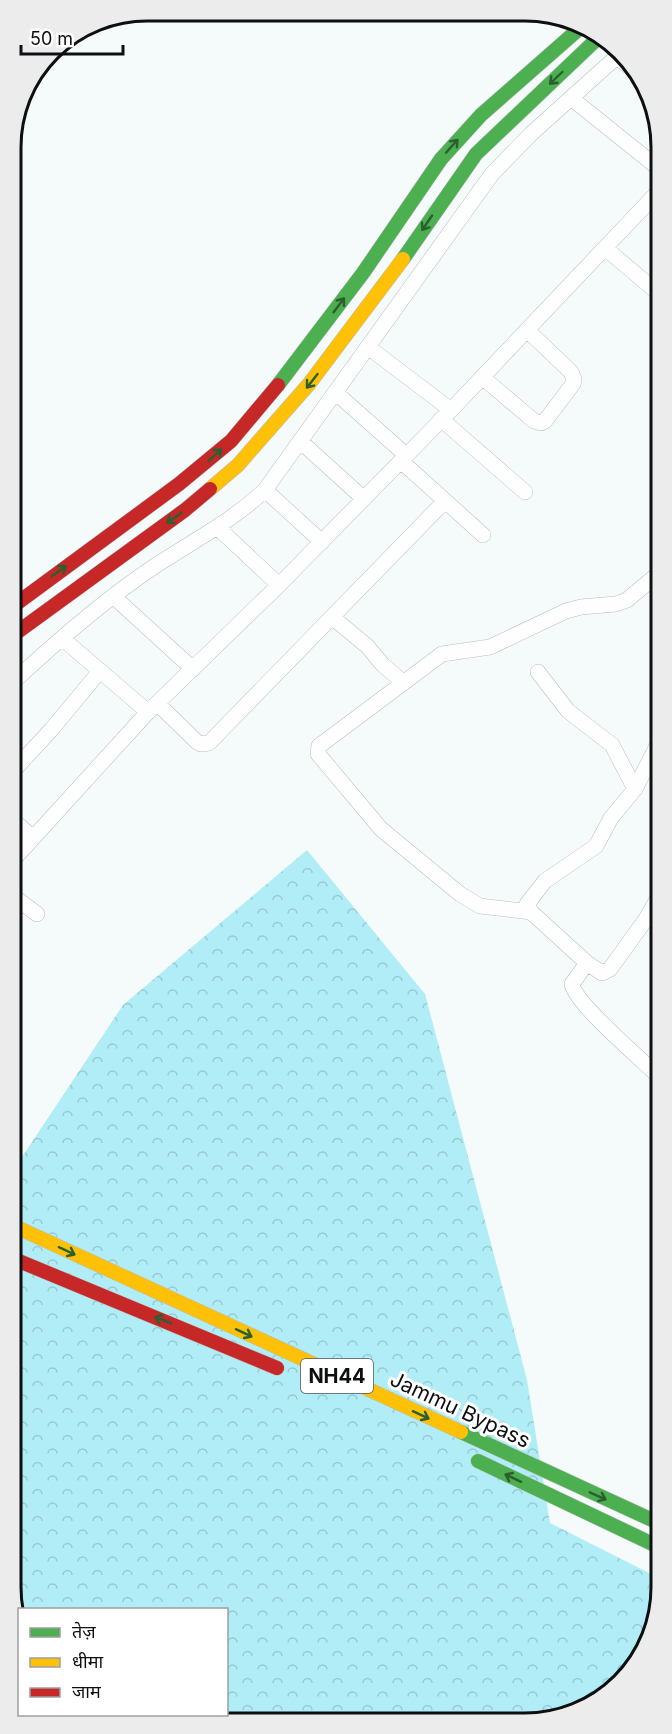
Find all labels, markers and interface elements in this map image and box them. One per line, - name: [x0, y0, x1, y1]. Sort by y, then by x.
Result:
- scale bar: [21, 18, 123, 56]
- text: 50 m: [30, 28, 73, 49]
- one-way arrow: [548, 71, 563, 85]
- one-way arrow: [445, 139, 459, 154]
- one-way arrow: [421, 215, 433, 231]
- one-way arrow: [332, 297, 345, 313]
- one-way arrow: [305, 372, 318, 388]
- one-way arrow: [207, 448, 222, 462]
- one-way arrow: [167, 512, 183, 524]
- one-way arrow: [50, 565, 66, 577]
- one-way arrow: [57, 1246, 76, 1257]
- one-way arrow: [154, 1314, 173, 1325]
- one-way arrow: [235, 1328, 253, 1339]
- road number: NH44: [301, 1359, 373, 1393]
- street label: Jammu Bypass: [386, 1366, 534, 1453]
- one-way arrow: [411, 1409, 429, 1421]
- one-way arrow: [505, 1471, 523, 1483]
- one-way arrow: [589, 1491, 607, 1502]
- legend: [18, 1608, 228, 1716]
- text: तेज़: [72, 1621, 96, 1642]
- text: धीमा: [72, 1651, 103, 1672]
- text: जाम: [72, 1681, 102, 1702]

